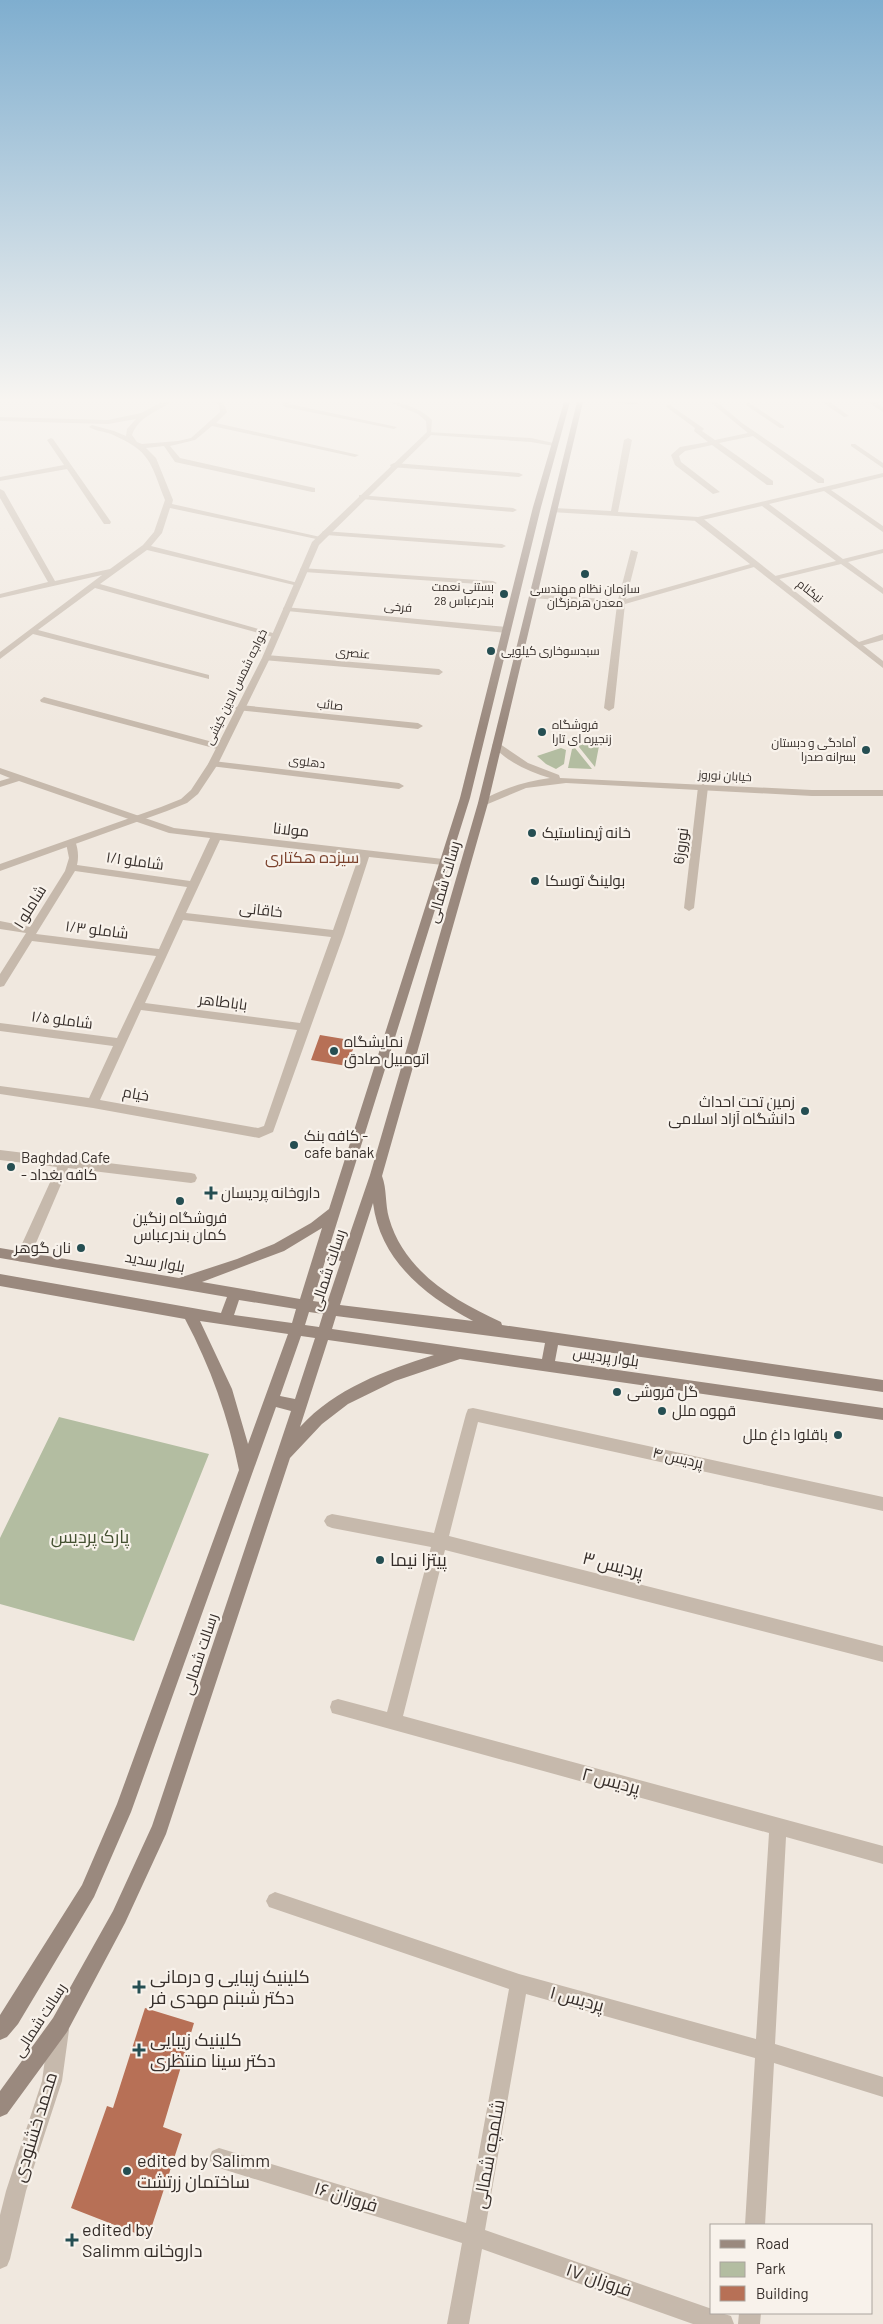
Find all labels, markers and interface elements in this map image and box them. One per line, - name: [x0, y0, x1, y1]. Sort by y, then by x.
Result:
- marker: سازمان نظام مهندسی معدن هرمزگان: [579, 568, 591, 580]
- street label: نیکنام: [794, 576, 826, 606]
- place label: بستنی نعمت بندرعباس 28: [432, 579, 494, 608]
- place label: سازمان نظام مهندسی معدن هرمزگان: [530, 581, 640, 610]
- marker: بستنی نعمت بندرعباس 28: [498, 588, 510, 600]
- street label: فرخی: [383, 598, 413, 615]
- street label: خواجه شمس الدين كيشی: [201, 626, 270, 747]
- place label: سبدسوخاری کیلویی: [501, 643, 600, 658]
- street label: عنصری: [335, 644, 371, 661]
- marker: سبدسوخاری کیلویی: [485, 645, 497, 657]
- street label: صائب: [316, 696, 344, 713]
- place label: فروشگاه زنجیره ای تارا: [552, 717, 612, 746]
- marker: فروشگاه زنجیره ای تارا: [536, 726, 548, 738]
- place label: آمادگی و دبستان بسرانه صدرا: [771, 735, 857, 764]
- marker: آمادگی و دبستان بسرانه صدرا: [860, 744, 872, 756]
- street label: دهلوی: [288, 752, 326, 771]
- street label: خیابان نوروز: [697, 767, 752, 784]
- street label: مولانا: [272, 818, 310, 841]
- place label: خانه ژیمناستیک: [542, 823, 631, 842]
- marker: خانه ژیمناستیک: [526, 827, 538, 839]
- street label: نوروز6: [669, 827, 692, 865]
- street label: رسالت شمالی: [423, 839, 465, 925]
- street label: شاملو ۱/۱: [105, 847, 165, 874]
- district label: سیزده هکتاری: [265, 847, 359, 868]
- place label: بولینگ توسکا: [545, 871, 625, 890]
- marker: بولینگ توسکا: [529, 875, 541, 887]
- street label: شاملو ۱: [9, 882, 50, 932]
- street label: خاقانی: [238, 898, 284, 922]
- street label: شاملو ۱/۳: [64, 916, 130, 943]
- street label: باباطاهر: [197, 989, 248, 1014]
- street label: شاملو ۱/۵: [30, 1006, 94, 1033]
- place label: نمایشگاه اتومبیل صادق: [344, 1032, 430, 1069]
- marker: نمایشگاه اتومبیل صادق: [328, 1045, 340, 1057]
- street label: خیام: [121, 1082, 151, 1106]
- place label: زمین تحت احداث دانشگاه آزاد اسلامی: [668, 1092, 795, 1129]
- marker: زمین تحت احداث دانشگاه آزاد اسلامی: [799, 1105, 811, 1117]
- place label: کافه بنک - cafe banak: [304, 1126, 375, 1161]
- marker: کافه بنک - cafe banak: [288, 1139, 300, 1151]
- place label: Baghdad Cafe - کافه بغداد: [21, 1148, 110, 1183]
- marker: Baghdad Cafe - کافه بغداد: [5, 1161, 17, 1173]
- place label: داروخانه پردیسان: [221, 1183, 320, 1203]
- marker: داروخانه پردیسان: [205, 1187, 217, 1199]
- marker: فروشگاه رنگین کمان بندرعباس: [174, 1195, 186, 1207]
- place label: فروشگاه رنگین کمان بندرعباس: [133, 1208, 227, 1245]
- street label: رسالت شمالی: [305, 1227, 351, 1313]
- place label: نان گوهر: [13, 1238, 71, 1258]
- marker: نان گوهر: [75, 1242, 87, 1254]
- street label: بلوار سدید: [124, 1247, 187, 1276]
- street label: بلوار پردیس: [572, 1342, 640, 1372]
- place label: گل فروشی: [627, 1382, 698, 1402]
- marker: گل فروشی: [611, 1386, 623, 1398]
- place label: قهوه ملل: [672, 1401, 736, 1421]
- marker: قهوه ملل: [656, 1405, 668, 1417]
- place label: باقلوا داغ ملل: [743, 1425, 828, 1446]
- marker: باقلوا داغ ملل: [832, 1429, 844, 1441]
- street label: پردیس ۴: [651, 1442, 705, 1474]
- park label: پارک پردیس: [51, 1525, 130, 1549]
- street label: پردیس ۳: [580, 1546, 646, 1584]
- place label: پیتزا نیما: [390, 1548, 447, 1572]
- marker: پیتزا نیما: [374, 1554, 386, 1566]
- street label: رسالت شمالی: [177, 1611, 223, 1697]
- street label: پردیس ۲: [579, 1762, 643, 1800]
- place label: کلینیک زیبایی و درمانی دکتر شبنم مهدی فر: [149, 1965, 310, 2010]
- street label: رسالت شمالی: [9, 1979, 71, 2061]
- marker: کلینیک زیبایی و درمانی دکتر شبنم مهدی فر: [132, 1980, 146, 1994]
- street label: پردیس ۱: [547, 1980, 607, 2018]
- place label: کلینیک زیبایی دکتر سینا منتظری: [150, 2028, 276, 2072]
- marker: کلینیک زیبایی دکتر سینا منتظری: [132, 2043, 146, 2057]
- street label: محمد خشنودی: [7, 2069, 62, 2185]
- street label: شلمچه شمالی: [468, 2097, 510, 2211]
- place label: edited by Salimm ساختمان زرتشت: [137, 2149, 270, 2193]
- marker: edited by Salimm ساختمان زرتشت: [121, 2165, 133, 2177]
- street label: فروزان ۱۶: [311, 2176, 381, 2217]
- place label: edited by Salimm داروخانه: [82, 2218, 202, 2262]
- legend: [710, 2224, 873, 2314]
- marker: edited by Salimm داروخانه: [66, 2234, 78, 2246]
- text: Road: [756, 2234, 789, 2252]
- street label: فروزان ۱۷: [563, 2258, 635, 2301]
- text: Park: [756, 2259, 786, 2277]
- text: Building: [756, 2284, 809, 2302]

